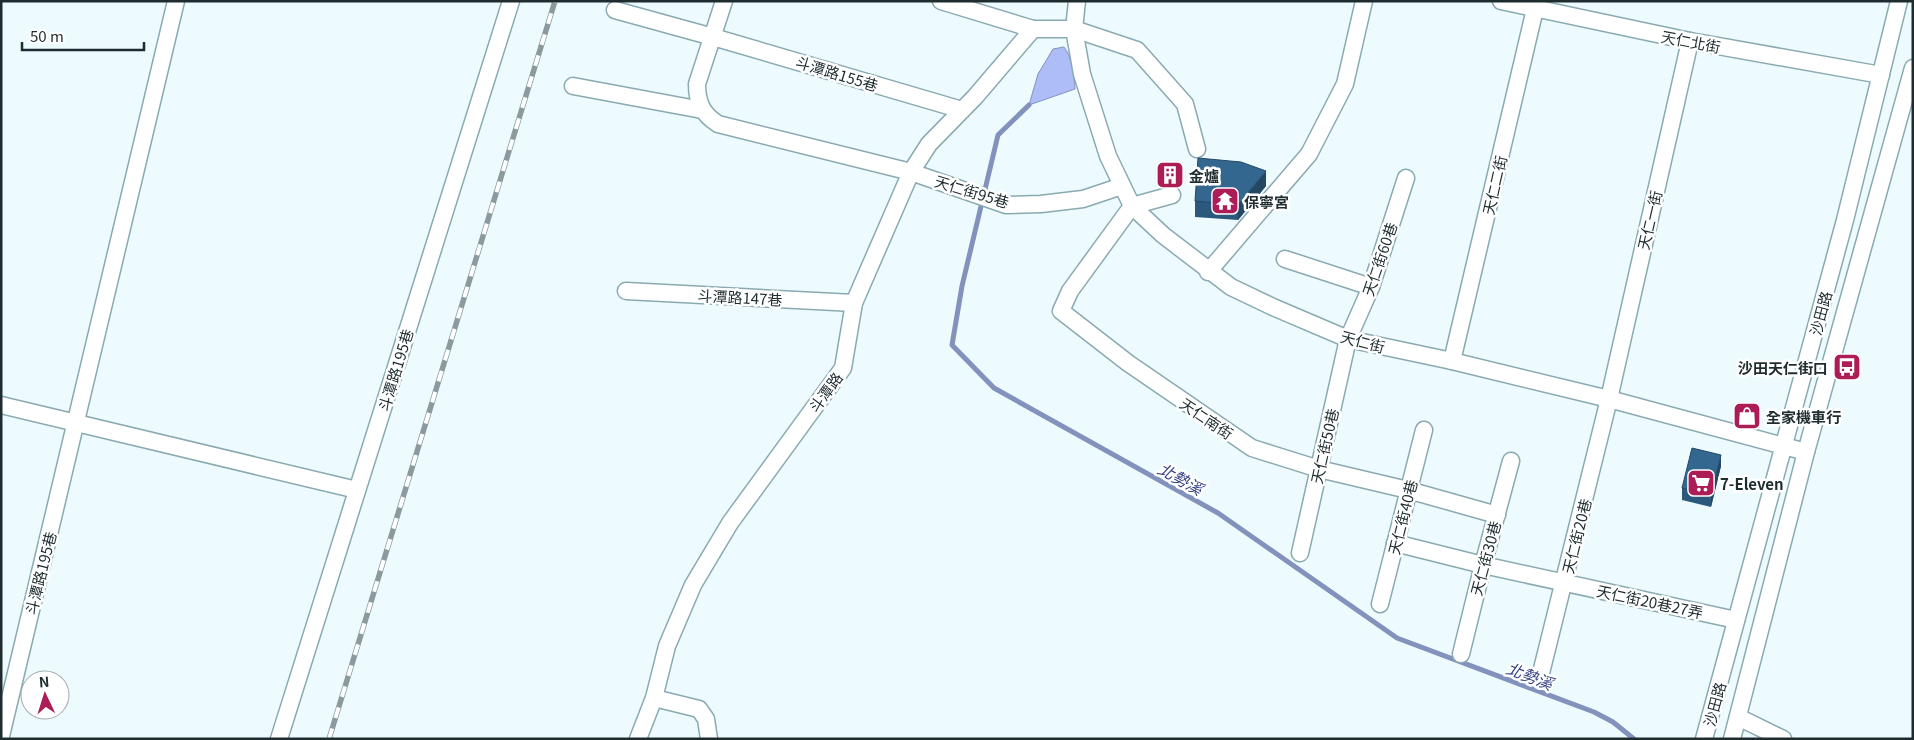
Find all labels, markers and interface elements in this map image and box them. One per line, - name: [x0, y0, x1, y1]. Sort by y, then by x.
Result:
- scale bar: [22, 20, 145, 52]
- text: 50 m: [30, 25, 64, 46]
- street label: 天仁北街: [1660, 25, 1722, 57]
- street label: 斗潭路155巷: [793, 51, 881, 95]
- street label: 天仁二街: [1477, 153, 1511, 217]
- building icon: 金爐: [1155, 160, 1185, 190]
- place label: 金爐: [1189, 165, 1219, 186]
- street label: 天仁街95巷: [932, 170, 1012, 212]
- temple icon: 保寧宮: [1210, 186, 1240, 216]
- street label: 天仁一街: [1632, 188, 1666, 252]
- place label: 保寧宮: [1244, 191, 1289, 212]
- street label: 天仁街60巷: [1357, 219, 1401, 299]
- street label: 斗潭路147巷: [697, 284, 783, 310]
- street label: 沙田路: [1804, 289, 1836, 337]
- street label: 天仁街: [1339, 325, 1387, 357]
- street label: 斗潭路195巷: [373, 326, 417, 414]
- bus stop icon: 沙田天仁街口: [1832, 352, 1862, 382]
- place label: 沙田天仁街口: [1738, 357, 1828, 378]
- street label: 斗潭路: [803, 368, 847, 416]
- street label: 天仁南街: [1176, 393, 1238, 443]
- shop icon: 全家機車行: [1732, 401, 1762, 431]
- street label: 天仁街50巷: [1305, 406, 1343, 486]
- place label: 全家機車行: [1766, 406, 1841, 427]
- water label: 北勢溪: [1154, 456, 1210, 501]
- supermarket icon: 7-Eleven: [1686, 468, 1716, 498]
- place label: 7-Eleven: [1720, 473, 1784, 494]
- street label: 天仁街40巷: [1383, 477, 1421, 557]
- street label: 天仁街20巷: [1557, 496, 1595, 576]
- street label: 天仁街30巷: [1465, 518, 1505, 598]
- street label: 斗潭路195巷: [20, 529, 60, 617]
- street label: 天仁街20巷27弄: [1595, 579, 1705, 623]
- water label: 北勢溪: [1503, 655, 1559, 696]
- north arrow: [20, 670, 70, 720]
- text: N: [38, 671, 50, 691]
- street label: 沙田路: [1698, 680, 1730, 728]

